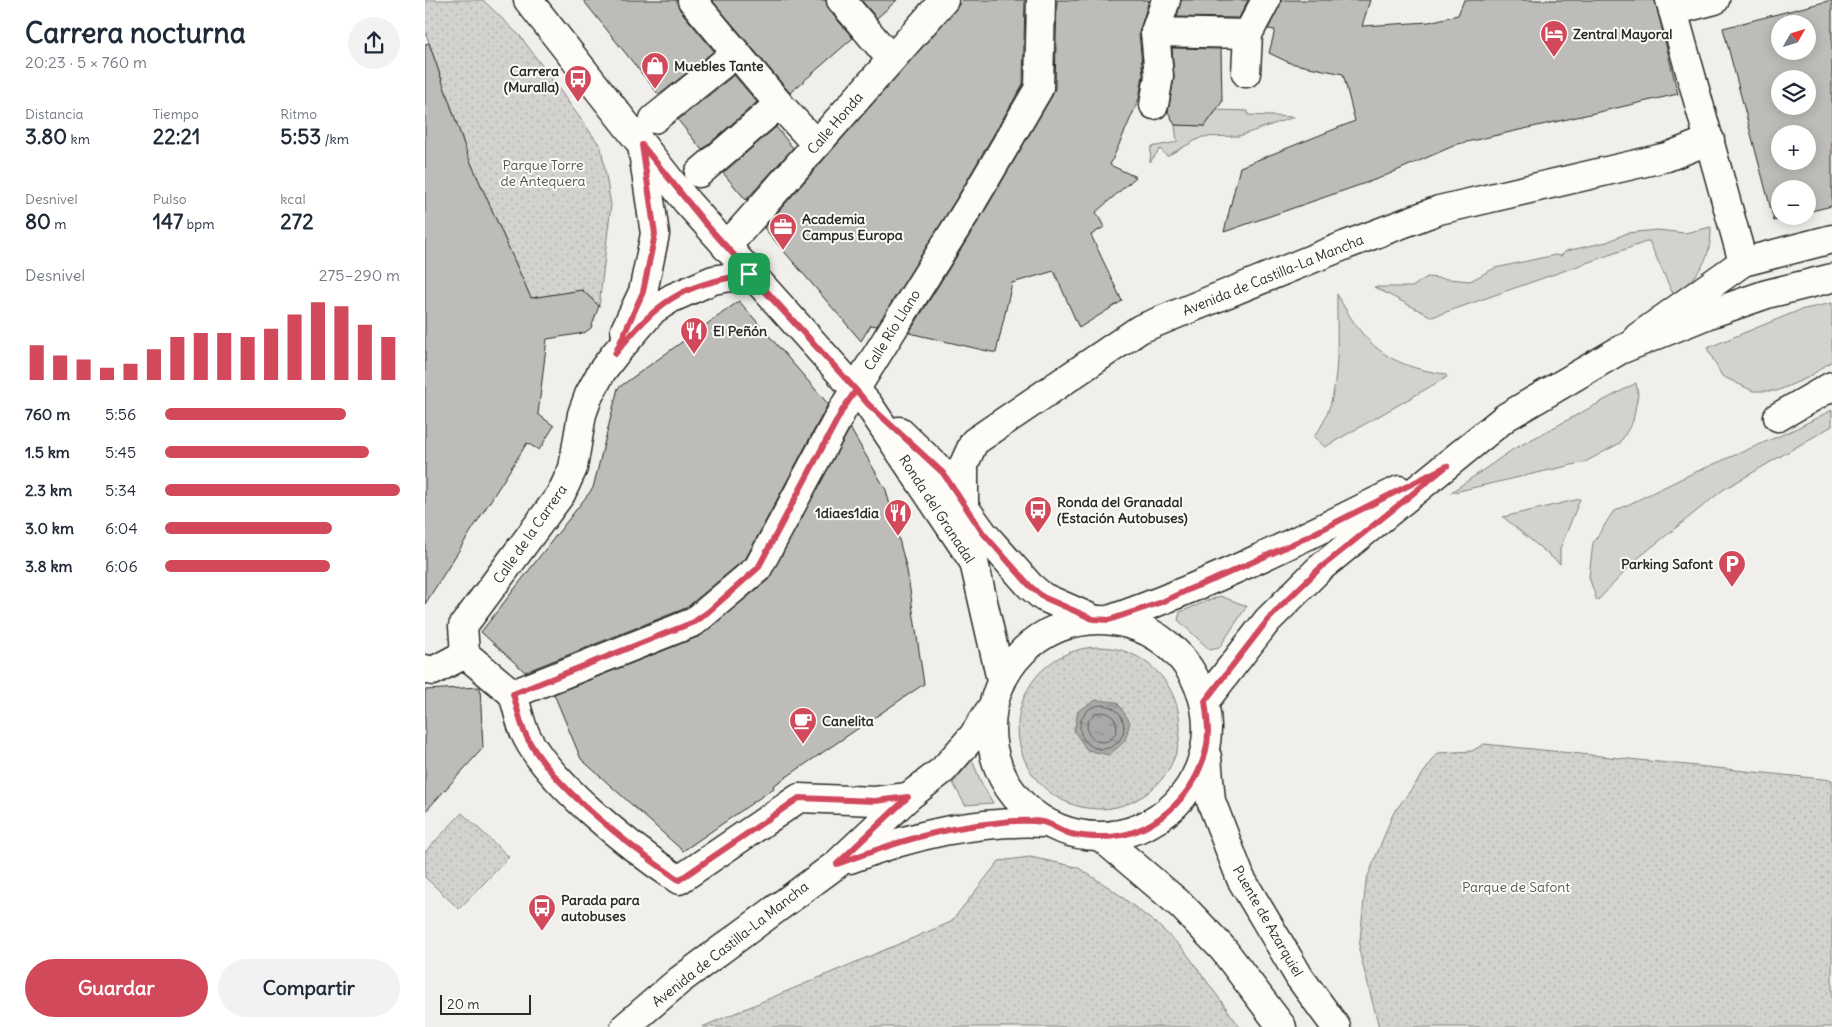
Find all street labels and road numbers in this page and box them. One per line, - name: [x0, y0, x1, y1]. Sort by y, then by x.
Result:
- street label: Calle Honda: [803, 88, 867, 158]
- street label: Avenida de Castilla-La Mancha: [1180, 230, 1366, 320]
- street label: Calle Río Llano: [860, 286, 924, 374]
- street label: Ronda del Granadal: [895, 451, 979, 567]
- street label: Calle de la Carrera: [489, 481, 571, 587]
- street label: Puente de Azarquiel: [1229, 862, 1307, 980]
- street label: Avenida de Castilla-La Mancha: [648, 877, 812, 1011]

